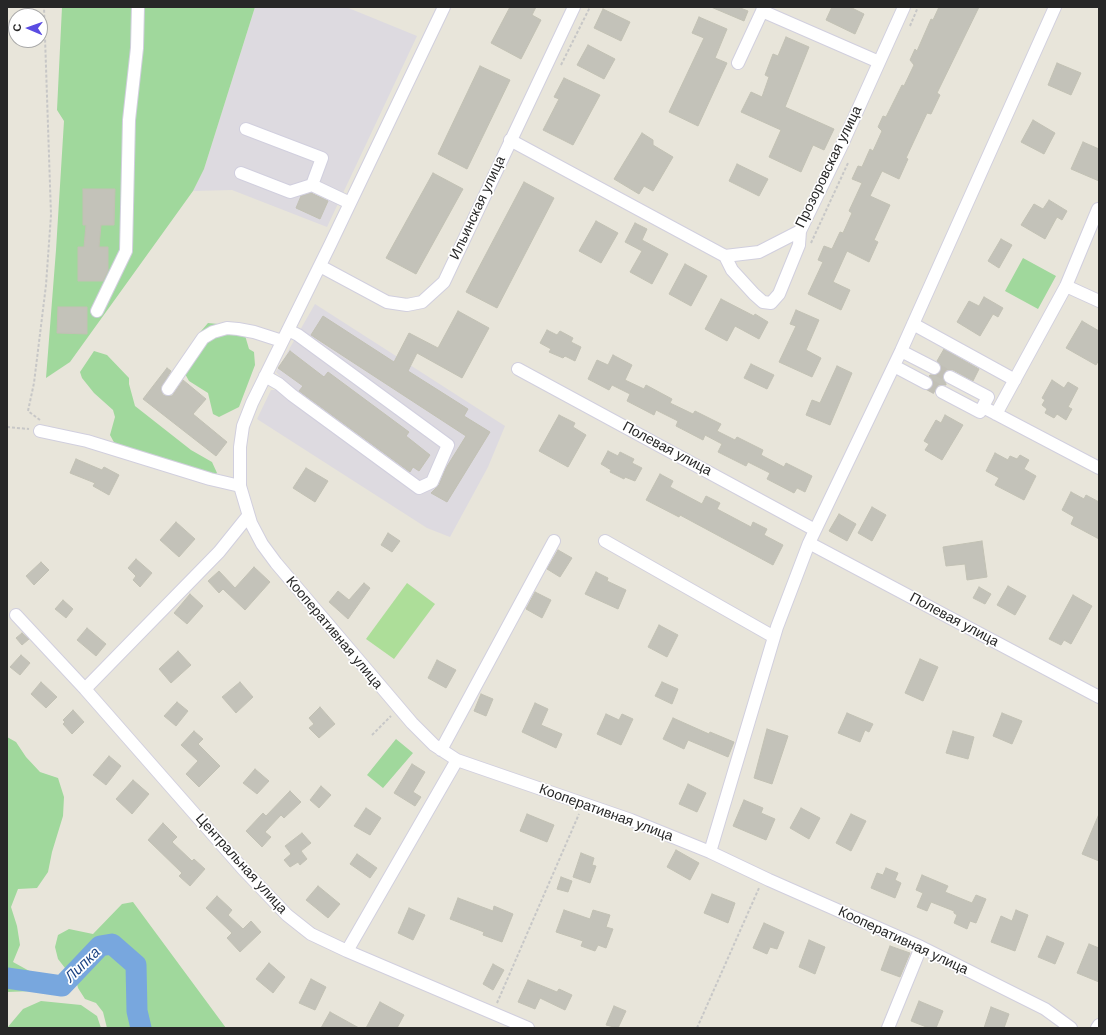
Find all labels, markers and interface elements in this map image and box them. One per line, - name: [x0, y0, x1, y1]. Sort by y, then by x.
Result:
- north arrow: [8, 8, 48, 48]
- text: С: [11, 23, 23, 32]
- street label: Прозоровская улица: [792, 103, 866, 231]
- street label: Ильинская улица: [447, 154, 509, 262]
- street label: Полевая улица: [620, 418, 714, 480]
- street label: Кооперативная улица: [282, 573, 386, 693]
- street label: Полевая улица: [907, 589, 1001, 651]
- street label: Кооперативная улица: [537, 781, 675, 845]
- street label: Центральная улица: [192, 811, 290, 917]
- street label: Кооперативная улица: [835, 903, 971, 979]
- water label: Липка: [62, 944, 104, 986]

